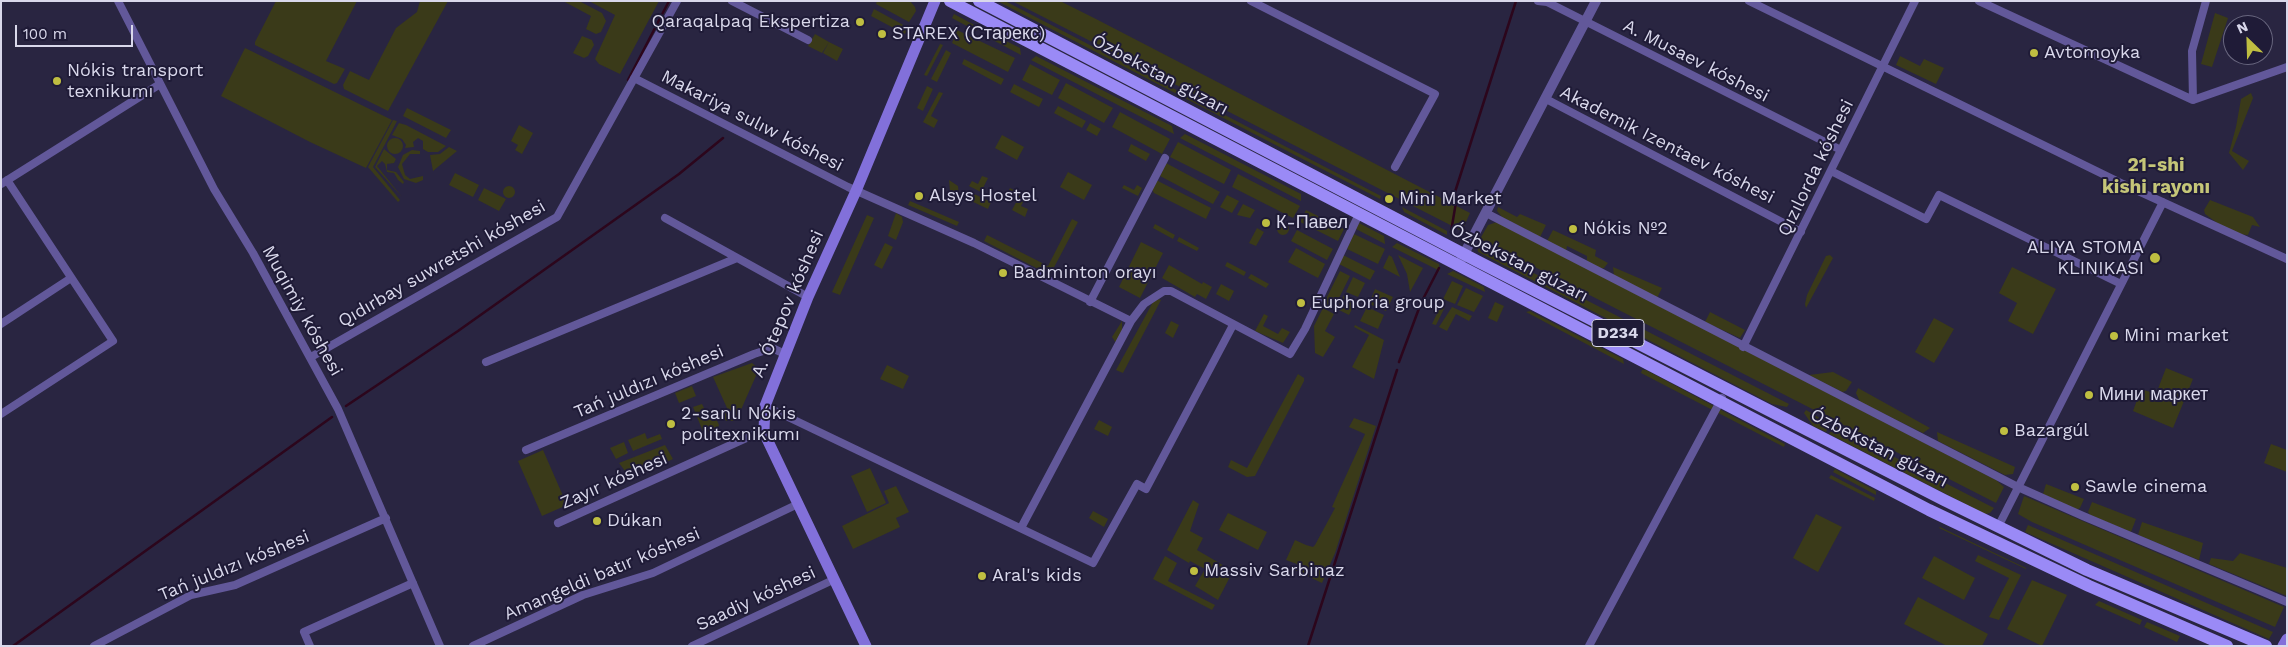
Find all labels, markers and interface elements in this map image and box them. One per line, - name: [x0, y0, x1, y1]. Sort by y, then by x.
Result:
- place label: Qaraqalpaq Ekspertiza: [652, 11, 850, 33]
- scale bar: [18, 15, 135, 47]
- street label: A. Musaev kóshesi: [1620, 15, 1772, 107]
- north arrow: [2223, 15, 2273, 65]
- marker: Qaraqalpaq Ekspertiza: [854, 16, 866, 28]
- text: N: [2234, 18, 2250, 37]
- place label: STAREX (Старекс): [892, 23, 1045, 45]
- text: 100 m: [23, 25, 67, 43]
- marker: STAREX (Старекс): [876, 28, 888, 40]
- street label: Ózbekstan gúzarı: [1088, 30, 1232, 120]
- place label: Avtomoyka: [2044, 42, 2140, 64]
- marker: Avtomoyka: [2028, 47, 2040, 59]
- place label: Nókis transport texnikumı: [67, 60, 203, 102]
- street label: Makariya sulıw kóshesi: [657, 66, 847, 176]
- marker: Nókis transport texnikumı: [51, 75, 63, 87]
- street label: Akademik Izentaev kóshesi: [1556, 81, 1778, 209]
- street label: Qızılorda kóshesi: [1774, 96, 1858, 240]
- district label: 21-shi kishi rayonı: [2102, 154, 2210, 198]
- place label: Alsys Hostel: [929, 185, 1037, 207]
- place label: Mini Market: [1399, 188, 1502, 210]
- marker: Alsys Hostel: [913, 190, 925, 202]
- marker: Mini Market: [1383, 193, 1395, 205]
- street label: Qıdırbay suwretshi kóshesi: [334, 196, 550, 332]
- place label: К-Павел: [1276, 212, 1348, 234]
- marker: К-Павел: [1260, 217, 1272, 229]
- place label: Nókis №2: [1583, 218, 1668, 240]
- street label: Ózbekstan gúzarı: [1446, 219, 1592, 307]
- marker: Nókis №2: [1567, 223, 1579, 235]
- street label: A. Ótepov kóshesi: [747, 227, 829, 381]
- place label: ALIYA STOMA KLINIKASI: [2027, 237, 2144, 280]
- street label: Muqimiy kóshesi: [257, 242, 347, 380]
- marker: ALIYA STOMA KLINIKASI: [2148, 251, 2162, 265]
- place label: Badminton orayı: [1013, 262, 1156, 284]
- marker: Badminton orayı: [997, 267, 1009, 279]
- place label: Euphoria group: [1311, 292, 1445, 314]
- marker: Euphoria group: [1295, 297, 1307, 309]
- road number: D234: [1592, 319, 1644, 346]
- place label: Mini market: [2124, 325, 2228, 347]
- marker: Mini market: [2108, 330, 2120, 342]
- street label: Tań juldızı kóshesi: [571, 341, 727, 423]
- place label: Мини маркет: [2099, 384, 2208, 406]
- marker: Мини маркет: [2083, 389, 2095, 401]
- place label: 2-sanlı Nókis politexnikumı: [681, 403, 800, 446]
- street label: Ózbekstan gúzarı: [1806, 404, 1952, 492]
- marker: 2-sanlı Nókis politexnikumı: [665, 418, 677, 430]
- place label: Bazargúl: [2014, 420, 2089, 442]
- marker: Bazargúl: [1998, 425, 2010, 437]
- street label: Zayır kóshesi: [557, 448, 671, 514]
- place label: Sawle cinema: [2085, 476, 2207, 498]
- marker: Sawle cinema: [2069, 481, 2081, 493]
- place label: Dúkan: [607, 510, 662, 532]
- marker: Dúkan: [591, 515, 603, 527]
- street label: Amangeldi batır kóshesi: [501, 523, 703, 625]
- street label: Tań juldızı kóshesi: [156, 526, 312, 606]
- place label: Massiv Sarbinaz: [1204, 560, 1345, 582]
- street label: Saadiy kóshesi: [693, 562, 819, 636]
- place label: Aral's kids: [992, 565, 1082, 587]
- marker: Massiv Sarbinaz: [1188, 565, 1200, 577]
- marker: Aral's kids: [976, 570, 988, 582]

